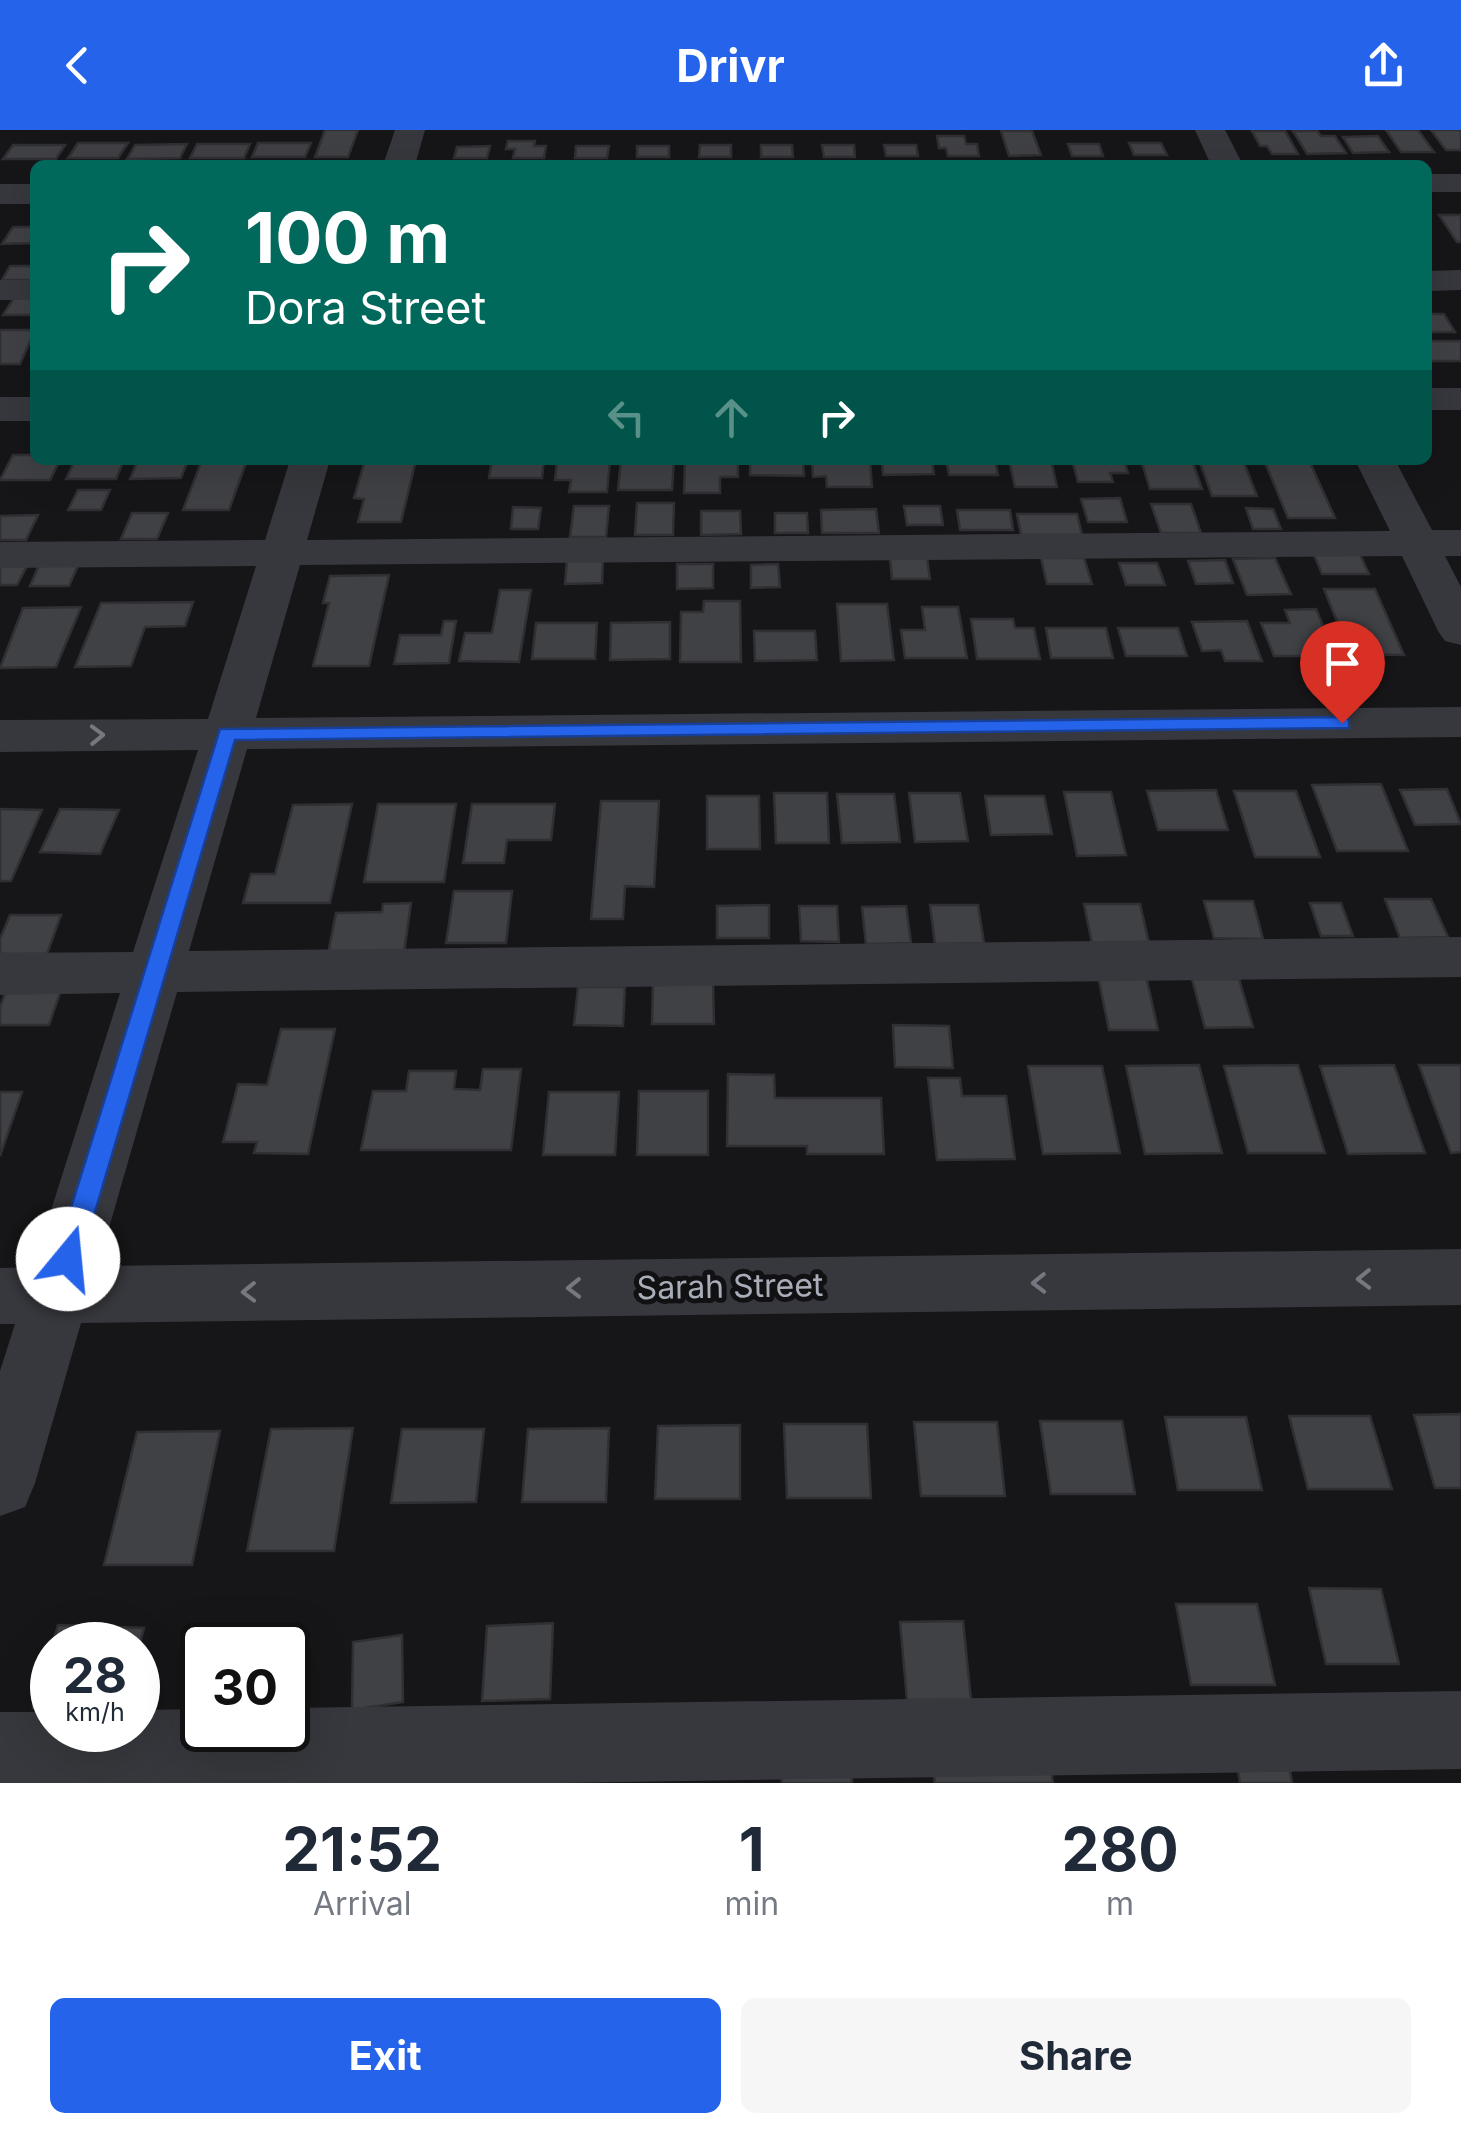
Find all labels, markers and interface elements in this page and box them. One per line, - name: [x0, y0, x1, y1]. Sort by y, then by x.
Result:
- icon: back: [50, 38, 105, 93]
- text: Drivr: [676, 38, 785, 93]
- icon: share: [1356, 38, 1411, 93]
- text: 100 m: [245, 195, 450, 280]
- icon: right: [80, 200, 210, 330]
- text: Dora Street: [245, 280, 486, 335]
- icon: left: [599, 390, 654, 445]
- icon: ahead: [704, 390, 759, 445]
- icon: right: [809, 390, 864, 445]
- pin: [1300, 621, 1385, 724]
- icon: arrive: [1315, 636, 1370, 691]
- one-way arrow: [90, 724, 106, 746]
- position arrow: [16, 1207, 120, 1311]
- street label: Sarah Street: [636, 1265, 824, 1307]
- one-way arrow: [1355, 1268, 1371, 1289]
- one-way arrow: [1030, 1272, 1046, 1293]
- one-way arrow: [565, 1278, 581, 1299]
- one-way arrow: [240, 1282, 256, 1303]
- speed limit sign: 30: [180, 1622, 310, 1752]
- text: 28: [63, 1645, 127, 1705]
- text: km/h: [65, 1697, 125, 1727]
- text: 21:52: [282, 1813, 442, 1885]
- text: 1: [739, 1813, 765, 1885]
- text: 280: [1061, 1813, 1179, 1885]
- text: Arrival: [313, 1884, 411, 1923]
- text: min: [724, 1884, 779, 1923]
- text: m: [1106, 1884, 1134, 1923]
- button: Exit: [50, 1998, 721, 2113]
- button: Share: [741, 1998, 1411, 2113]

